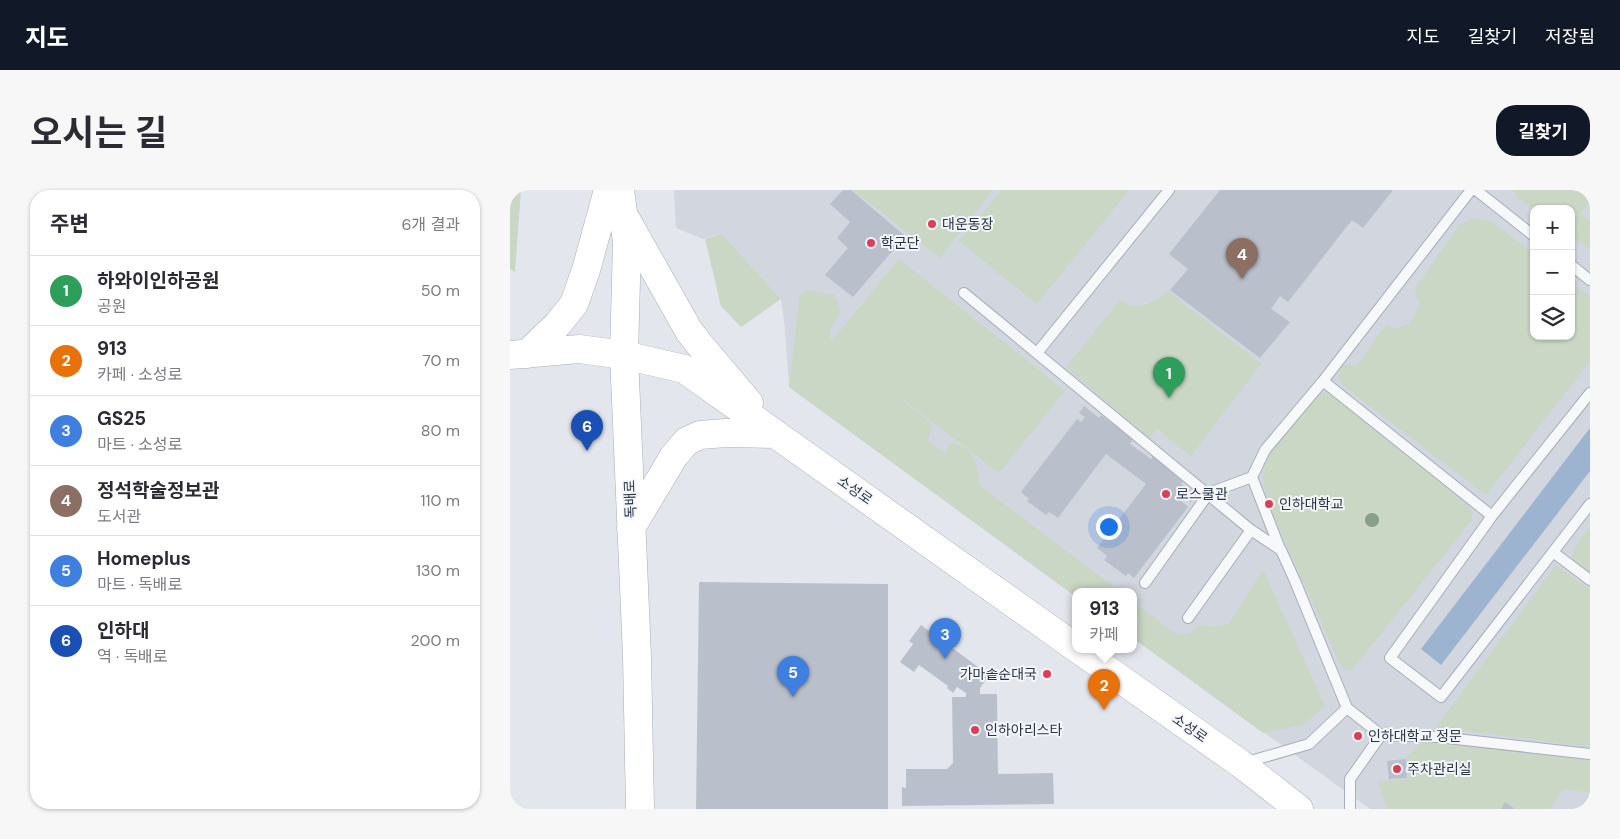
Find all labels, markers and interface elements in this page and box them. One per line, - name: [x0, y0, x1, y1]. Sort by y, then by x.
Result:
- text: 지도: [25, 22, 69, 53]
- text: 지도: [1407, 25, 1440, 49]
- text: 길찾기: [1468, 25, 1517, 49]
- text: 저장됨: [1545, 25, 1595, 49]
- button: 길찾기: [1496, 105, 1590, 156]
- text: 오시는 길: [30, 110, 167, 156]
- map controls: [1530, 205, 1575, 340]
- button: +: [1530, 205, 1575, 250]
- text: 주변: [50, 210, 89, 238]
- text: 6개 결과: [402, 214, 460, 235]
- place label: 대운동장: [942, 215, 994, 233]
- marker: 대운동장: [926, 218, 938, 230]
- place label: 학군단: [881, 234, 920, 252]
- marker: 학군단: [865, 237, 877, 249]
- pin: 4: [1226, 238, 1258, 279]
- button: −: [1530, 250, 1575, 295]
- text: 하와이인하공원: [97, 268, 219, 293]
- text: 1: [63, 280, 69, 301]
- text: 50 m: [421, 280, 460, 301]
- button: layers: [1530, 295, 1575, 340]
- text: 공원: [97, 296, 126, 317]
- text: 913: [97, 336, 127, 361]
- text: 2: [61, 350, 71, 371]
- text: 70 m: [422, 350, 460, 371]
- pin: 1: [1153, 357, 1185, 398]
- text: 카페 · 소성로: [97, 364, 182, 385]
- text: GS25: [97, 406, 146, 431]
- pin: 6: [571, 410, 603, 451]
- text: 3: [61, 420, 71, 441]
- text: 80 m: [421, 420, 460, 441]
- text: 마트 · 소성로: [97, 434, 182, 455]
- street label: 소성로: [834, 472, 876, 509]
- text: 정석학술정보관: [97, 478, 219, 503]
- street label: 독배로: [620, 479, 640, 519]
- place label: 로스쿨관: [1176, 485, 1228, 503]
- marker: 로스쿨관: [1160, 488, 1172, 500]
- text: 4: [61, 490, 71, 511]
- text: 110 m: [421, 490, 460, 511]
- place label: 인하대학교: [1279, 495, 1344, 513]
- marker: 인하대학교: [1263, 498, 1275, 510]
- text: 도서관: [97, 506, 141, 527]
- your location: [1096, 514, 1122, 540]
- text: Homeplus: [97, 546, 191, 571]
- text: 5: [61, 560, 71, 581]
- text: 130 m: [416, 560, 460, 581]
- text: 마트 · 독배로: [97, 574, 182, 595]
- popup: [1072, 588, 1137, 653]
- text: 913: [1089, 596, 1120, 621]
- text: 인하대: [97, 618, 149, 643]
- pin: 3: [929, 618, 961, 659]
- text: 카페: [1089, 624, 1119, 645]
- text: 6: [61, 630, 71, 651]
- text: 200 m: [411, 630, 460, 651]
- text: 역 · 독배로: [97, 646, 168, 667]
- pin: 5: [777, 656, 809, 697]
- place label: 가마솥순대국: [960, 665, 1037, 683]
- marker: 가마솥순대국: [1041, 668, 1053, 680]
- pin: 2: [1088, 669, 1120, 710]
- street label: 소성로: [1169, 710, 1211, 747]
- place label: 인하아리스타: [985, 721, 1062, 739]
- marker: 인하아리스타: [969, 724, 981, 736]
- place label: 인하대학교 정문: [1368, 727, 1462, 745]
- marker: 인하대학교 정문: [1352, 730, 1364, 742]
- place label: 주차관리실: [1407, 760, 1471, 778]
- marker: 주차관리실: [1391, 763, 1403, 775]

